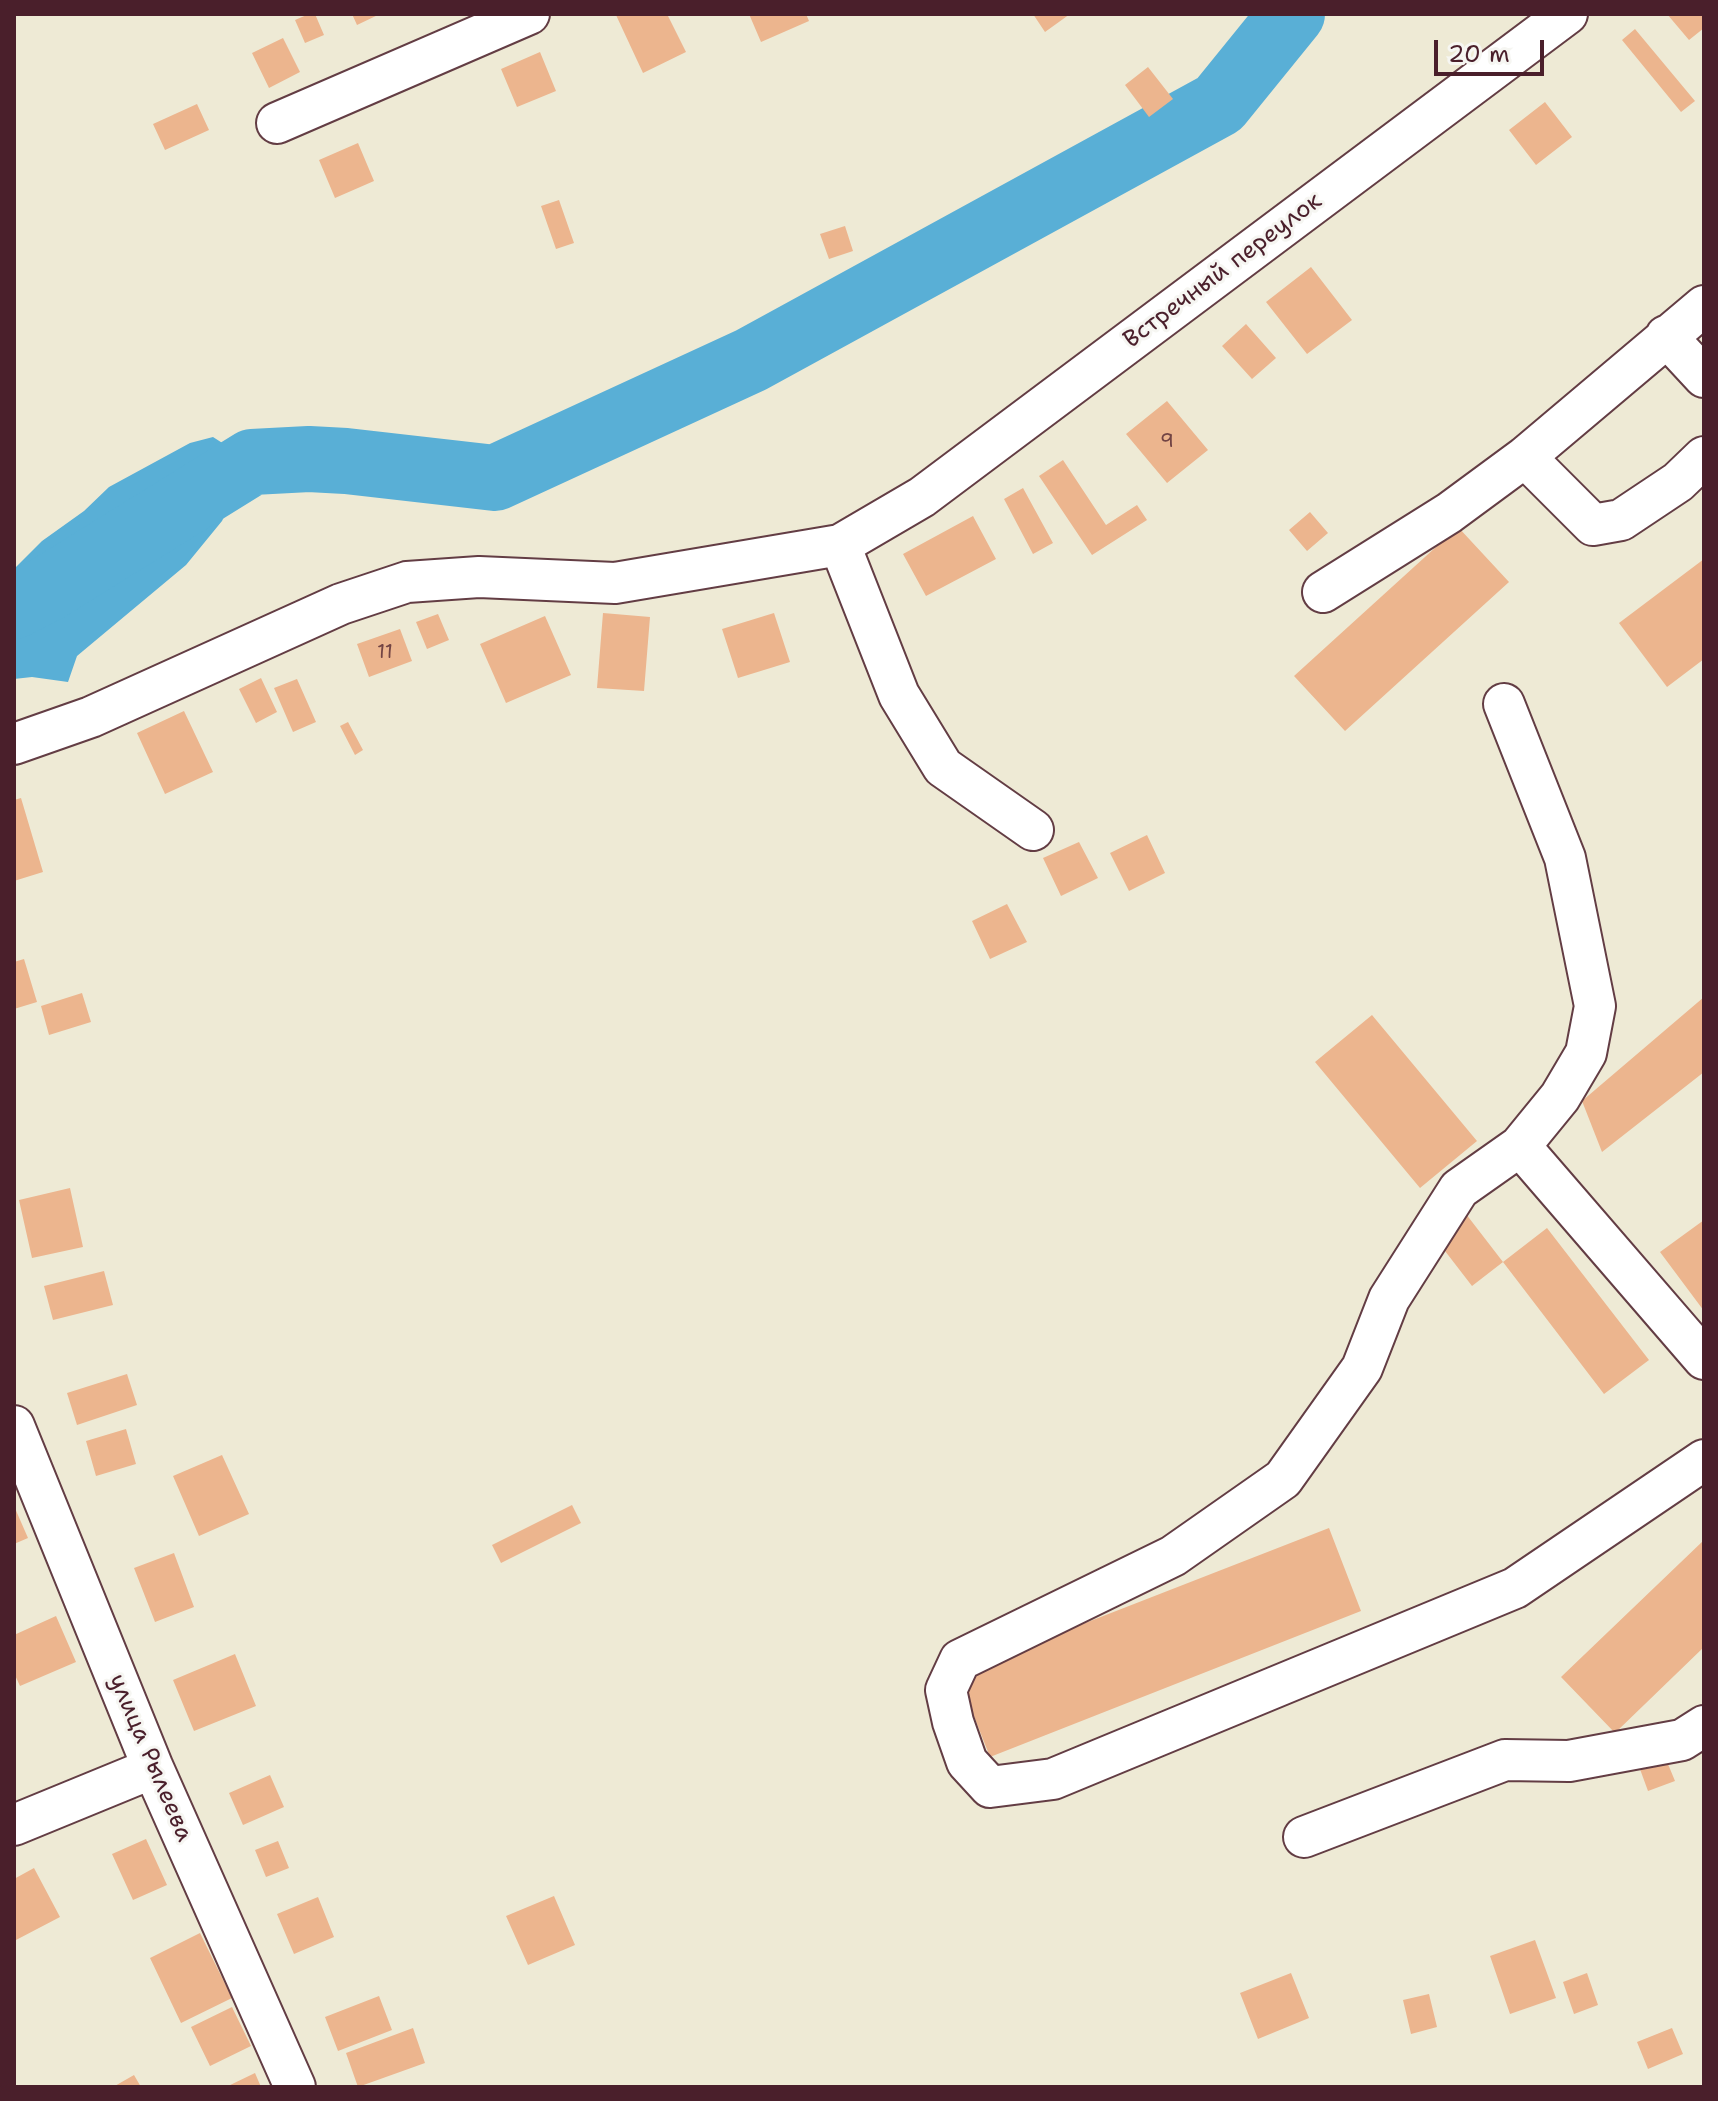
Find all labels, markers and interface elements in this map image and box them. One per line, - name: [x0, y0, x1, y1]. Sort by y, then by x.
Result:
- scale bar: [1438, 24, 1548, 74]
- text: 20 m: [1448, 38, 1510, 70]
- street label: Встречный переулок: [1118, 187, 1328, 355]
- house number: 9: [1160, 430, 1174, 454]
- house number: 11: [377, 641, 393, 665]
- street label: улица Рылеева: [102, 1670, 198, 1846]

